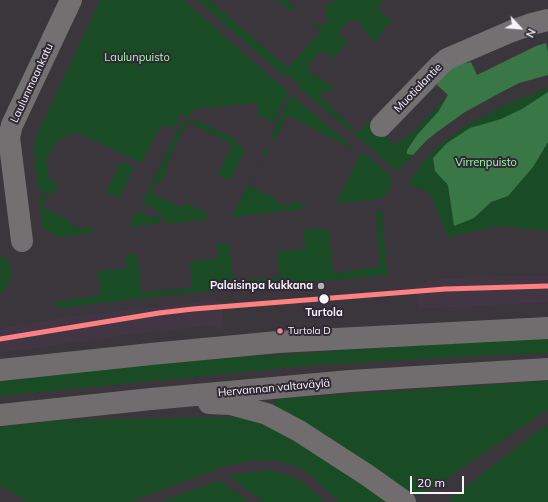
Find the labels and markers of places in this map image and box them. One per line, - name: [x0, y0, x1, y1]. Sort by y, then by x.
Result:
- place label: Palaisinpa kukkana: [210, 279, 313, 293]
- marker: Palaisinpa kukkana: [316, 281, 326, 291]
- marker: Turtola: [317, 292, 331, 306]
- place label: Turtola: [305, 306, 343, 320]
- place label: Turtola D: [288, 325, 331, 337]
- marker: Turtola D: [275, 326, 285, 336]

